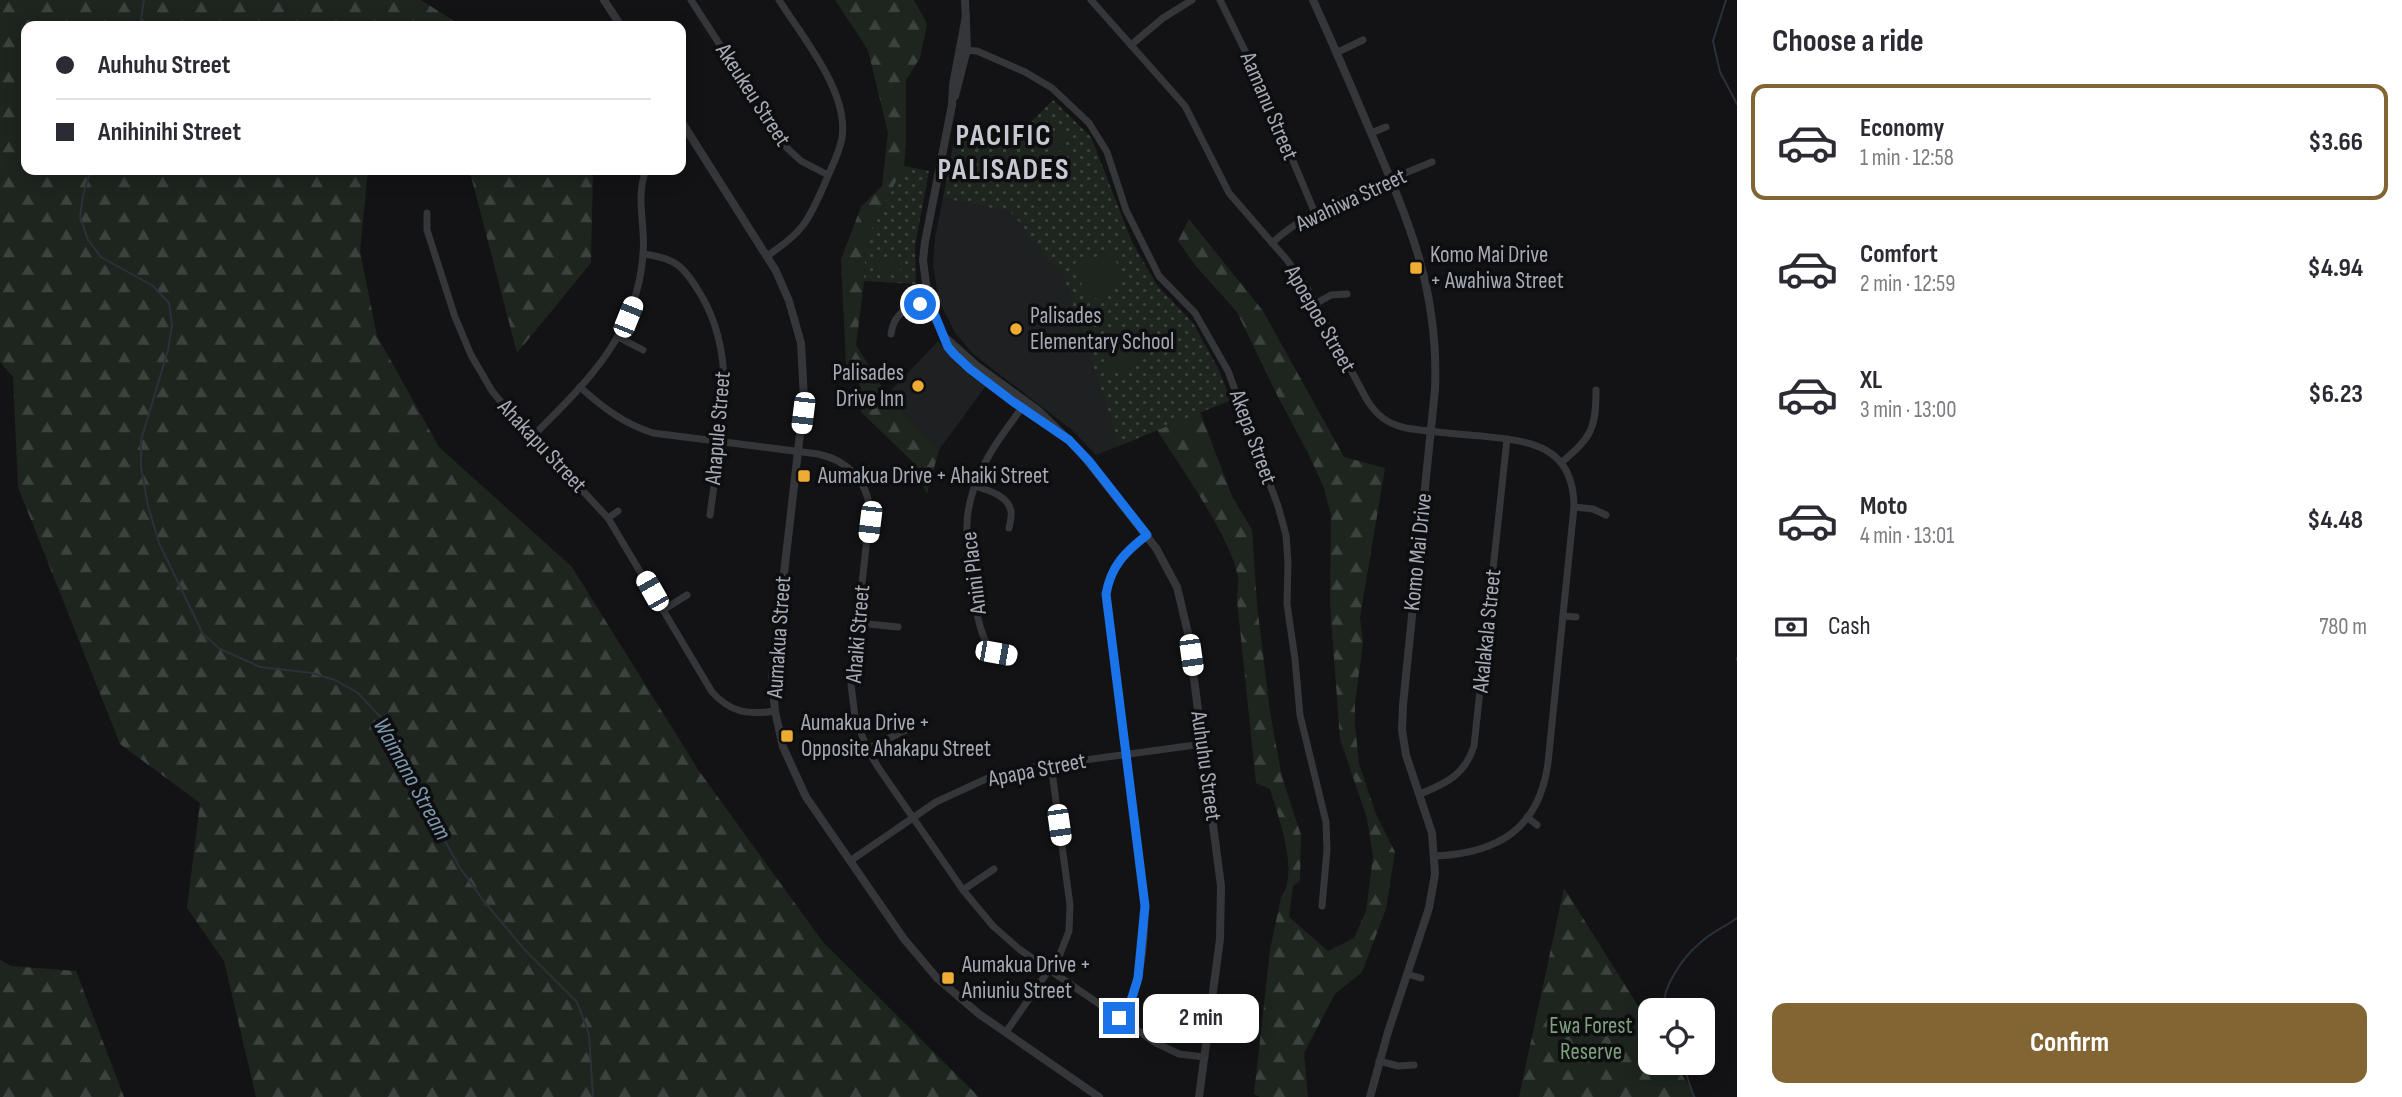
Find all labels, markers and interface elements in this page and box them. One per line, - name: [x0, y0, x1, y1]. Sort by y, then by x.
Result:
- text: Choose a ride: [1772, 22, 1924, 61]
- street label: Akeukeu Street: [709, 38, 797, 152]
- street label: Aamanu Street: [1233, 47, 1304, 164]
- text: Auhuhu Street: [98, 50, 230, 81]
- icon: car: [1776, 111, 1839, 174]
- text: Economy: [1860, 113, 1944, 144]
- text: Anihinihi Street: [98, 117, 241, 148]
- district label: PACIFIC PALISADES: [937, 118, 1071, 188]
- text: $3.66: [2308, 127, 2363, 158]
- text: 1 min · 12:58: [1860, 144, 1954, 172]
- street label: Awahiwa Street: [1290, 162, 1411, 238]
- icon: car: [1776, 237, 1839, 300]
- text: Comfort: [1860, 239, 1938, 270]
- place label: Komo Mai Drive + Awahiwa Street: [1430, 241, 1564, 295]
- text: $4.94: [2308, 253, 2363, 284]
- street label: Apoepoe Street: [1278, 260, 1362, 378]
- marker: Komo Mai Drive + Awahiwa Street: [1408, 260, 1424, 276]
- text: 2 min · 12:59: [1860, 270, 1955, 298]
- route start: [904, 288, 936, 320]
- car: [611, 294, 646, 340]
- place label: Palisades Elementary School: [1030, 302, 1174, 356]
- marker: Palisades Elementary School: [1008, 321, 1024, 337]
- place label: Palisades Drive Inn: [833, 359, 904, 413]
- icon: car: [1776, 363, 1839, 426]
- text: XL: [1860, 365, 1882, 396]
- street label: Ahapule Street: [699, 370, 737, 487]
- marker: Palisades Drive Inn: [910, 378, 926, 394]
- text: $6.23: [2308, 379, 2363, 410]
- street label: Akepa Street: [1223, 385, 1283, 488]
- car: [791, 391, 816, 435]
- street label: Ahakapu Street: [491, 393, 592, 499]
- text: 3 min · 13:00: [1860, 396, 1957, 424]
- place label: Aumakua Drive + Ahaiki Street: [817, 462, 1049, 490]
- marker: Aumakua Drive + Ahaiki Street: [796, 468, 812, 484]
- icon: car: [1776, 489, 1839, 552]
- text: Moto: [1860, 491, 1908, 522]
- street label: Komo Mai Drive: [1398, 492, 1438, 612]
- car: [858, 500, 883, 544]
- text: $4.48: [2307, 505, 2363, 536]
- text: 4 min · 13:01: [1860, 522, 1954, 550]
- street label: Anini Place: [955, 530, 993, 617]
- car: [633, 568, 672, 614]
- street label: Akalakala Street: [1466, 568, 1507, 695]
- street label: Aumakua Street: [761, 575, 797, 700]
- street label: Ahaiki Street: [840, 584, 876, 685]
- icon: cash: [1772, 608, 1810, 646]
- text: Cash: [1828, 611, 1871, 642]
- text: 780 m: [2319, 613, 2367, 641]
- car: [1178, 633, 1205, 677]
- car: [974, 639, 1019, 667]
- street label: Auhuhu Street: [1184, 708, 1228, 823]
- place label: Aumakua Drive + Opposite Ahakapu Street: [800, 709, 991, 763]
- water label: Waimano Stream: [367, 713, 457, 845]
- marker: Aumakua Drive + Opposite Ahakapu Street: [779, 728, 795, 744]
- street label: Apapa Street: [985, 747, 1088, 793]
- car: [1046, 803, 1073, 847]
- place label: Aumakua Drive + Aniuniu Street: [961, 951, 1091, 1005]
- marker: Aumakua Drive + Aniuniu Street: [940, 970, 956, 986]
- callout: 2 min: [1144, 993, 1259, 1042]
- map controls: [1638, 998, 1715, 1075]
- button: locate: [1638, 998, 1715, 1075]
- route end: [1103, 1002, 1135, 1034]
- button: Confirm: [1772, 1003, 2367, 1083]
- text: 2 min: [1179, 1004, 1223, 1032]
- park label: Ewa Forest Reserve: [1549, 1012, 1633, 1066]

